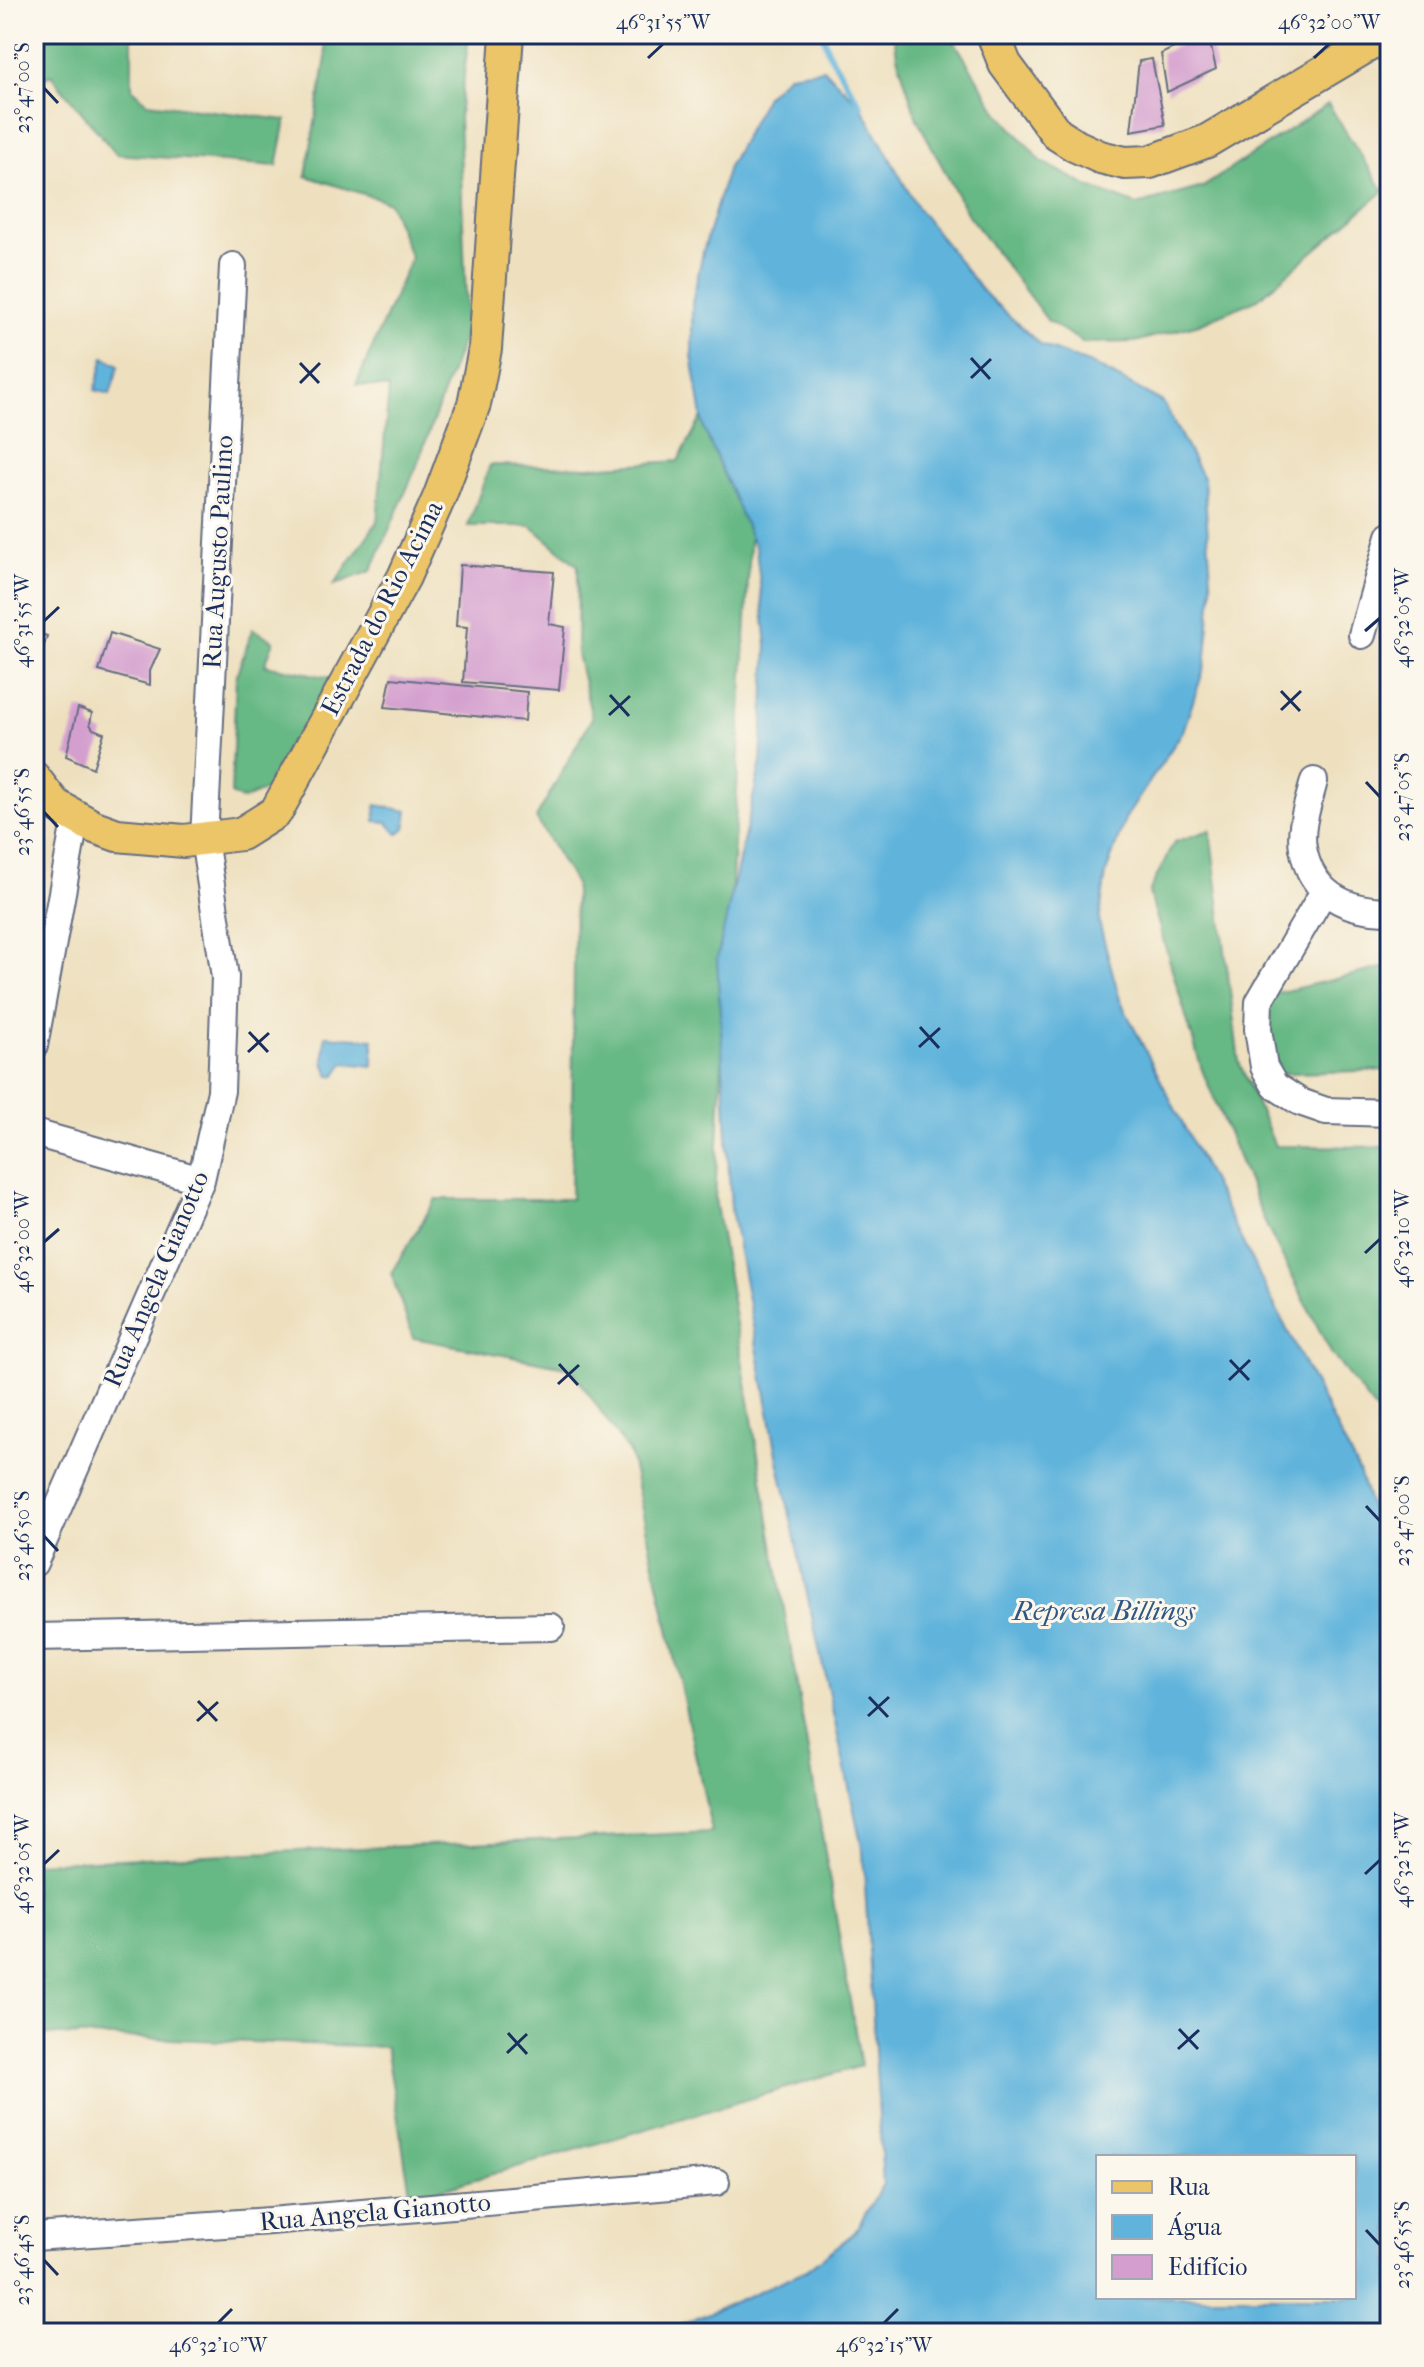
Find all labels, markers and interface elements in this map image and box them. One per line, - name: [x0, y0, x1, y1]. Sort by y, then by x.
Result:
- text: 46°31'55"W: [616, 11, 711, 34]
- text: 46°32'00"W: [1278, 11, 1381, 34]
- text: 23°47'00"S: [11, 42, 34, 134]
- street label: Rua Augusto Paulino: [196, 434, 240, 670]
- street label: Estrada do Rio Acima: [314, 494, 450, 721]
- text: 46°32'05"W: [1391, 567, 1414, 668]
- text: 46°31'55"W: [11, 573, 34, 668]
- text: 23°47'05"S: [1391, 753, 1414, 841]
- text: 23°46'55"S: [11, 768, 34, 856]
- street label: Rua Angela Gianotto: [96, 1166, 216, 1392]
- text: 46°32'10"W: [1391, 1189, 1414, 1288]
- text: 46°32'00"W: [11, 1190, 34, 1293]
- text: 23°47'00"S: [1391, 1475, 1414, 1567]
- text: 23°46'50"S: [11, 1491, 34, 1581]
- water label: Represa Billings: [1011, 1594, 1197, 1627]
- text: 46°32'15"W: [1391, 1811, 1414, 1908]
- text: 46°32'05"W: [11, 1813, 34, 1914]
- legend: [1096, 2155, 1356, 2299]
- text: Rua: [1168, 2173, 1211, 2201]
- street label: Rua Angela Gianotto: [258, 2186, 492, 2238]
- text: 23°46'55"S: [1391, 2201, 1414, 2289]
- text: Água: [1167, 2212, 1222, 2241]
- text: 23°46'45"S: [11, 2215, 34, 2305]
- text: Edifício: [1168, 2253, 1247, 2281]
- text: 46°32'10"W: [169, 2334, 268, 2357]
- text: 46°32'15"W: [836, 2334, 933, 2357]

